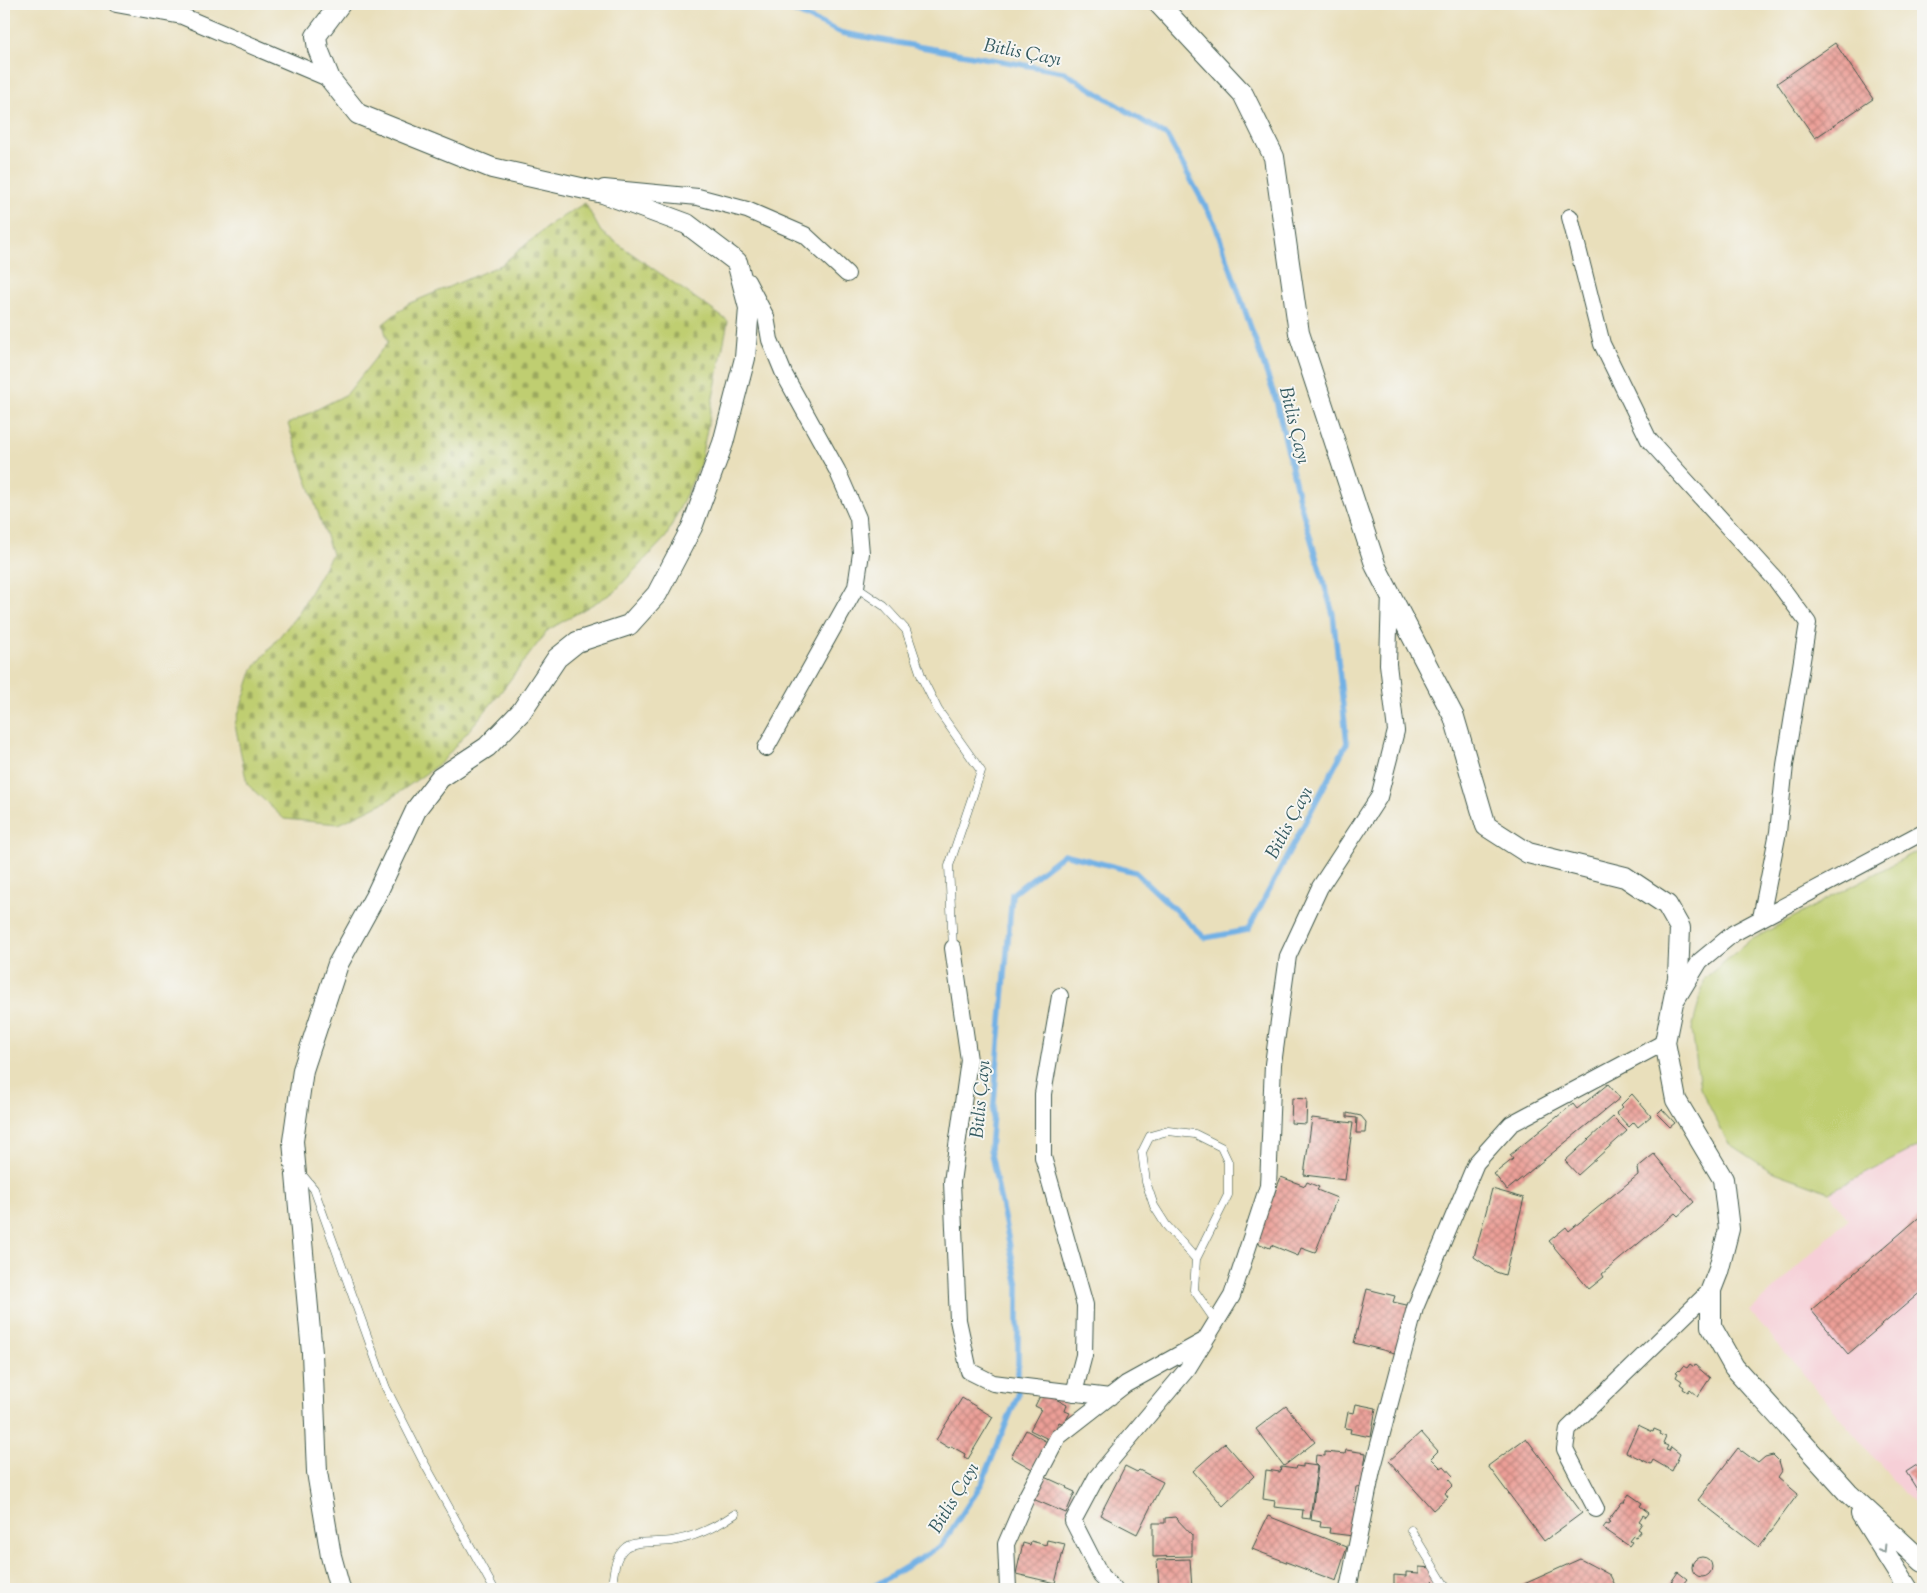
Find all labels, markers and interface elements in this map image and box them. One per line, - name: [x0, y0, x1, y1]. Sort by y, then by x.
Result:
- water label: Bitlis Çayı: [981, 33, 1064, 74]
- water label: Bitlis Çayı: [1271, 384, 1316, 467]
- water label: Bitlis Çayı: [1260, 782, 1321, 864]
- water label: Bitlis Çayı: [965, 1059, 998, 1140]
- water label: Bitlis Çayı: [923, 1457, 987, 1539]
- one-way arrow: [1876, 1544, 1886, 1553]

